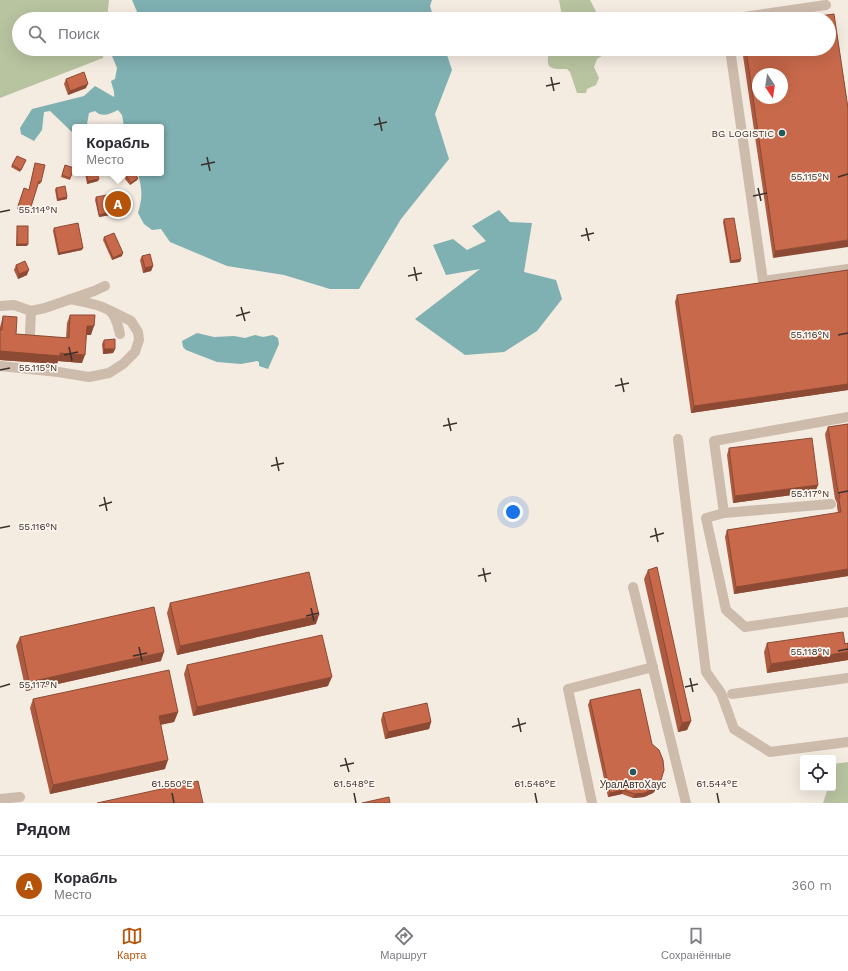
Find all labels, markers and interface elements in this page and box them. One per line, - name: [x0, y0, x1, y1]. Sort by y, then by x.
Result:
- search box: [12, 12, 836, 56]
- icon: search: [26, 23, 48, 45]
- text: Поиск: [58, 25, 100, 43]
- north arrow: [752, 68, 788, 104]
- popup: [72, 124, 164, 176]
- place label: BG LOGISTIC: [711, 128, 774, 139]
- marker: BG LOGISTIC: [777, 128, 787, 138]
- text: Корабль: [86, 134, 150, 152]
- text: Место: [86, 152, 124, 167]
- text: 55.115°N: [791, 171, 829, 182]
- pin: A: [105, 189, 131, 219]
- text: 55.114°N: [19, 204, 57, 215]
- text: 55.116°N: [791, 329, 829, 340]
- text: 55.115°N: [19, 362, 57, 373]
- text: 55.117°N: [791, 488, 829, 499]
- your location: [503, 502, 523, 522]
- text: 55.116°N: [19, 521, 57, 532]
- text: 55.118°N: [790, 646, 830, 657]
- text: 55.117°N: [19, 679, 57, 690]
- map controls: [800, 755, 836, 791]
- button: locate: [800, 755, 836, 791]
- marker: УралАвтоХаус: [628, 767, 638, 777]
- text: 61.550°E: [151, 778, 193, 789]
- text: 61.548°E: [333, 778, 375, 789]
- text: 61.546°E: [514, 778, 556, 789]
- text: 61.544°E: [696, 778, 738, 789]
- place label: УралАвтоХаус: [600, 779, 666, 790]
- text: Рядом: [16, 819, 71, 839]
- text: Корабль: [54, 869, 117, 887]
- text: A: [25, 878, 33, 893]
- text: 360 m: [792, 878, 832, 893]
- text: Место: [54, 887, 92, 902]
- tab: Карта: [117, 925, 146, 962]
- tab: Маршрут: [380, 925, 427, 962]
- tab: Сохранённые: [661, 925, 731, 962]

